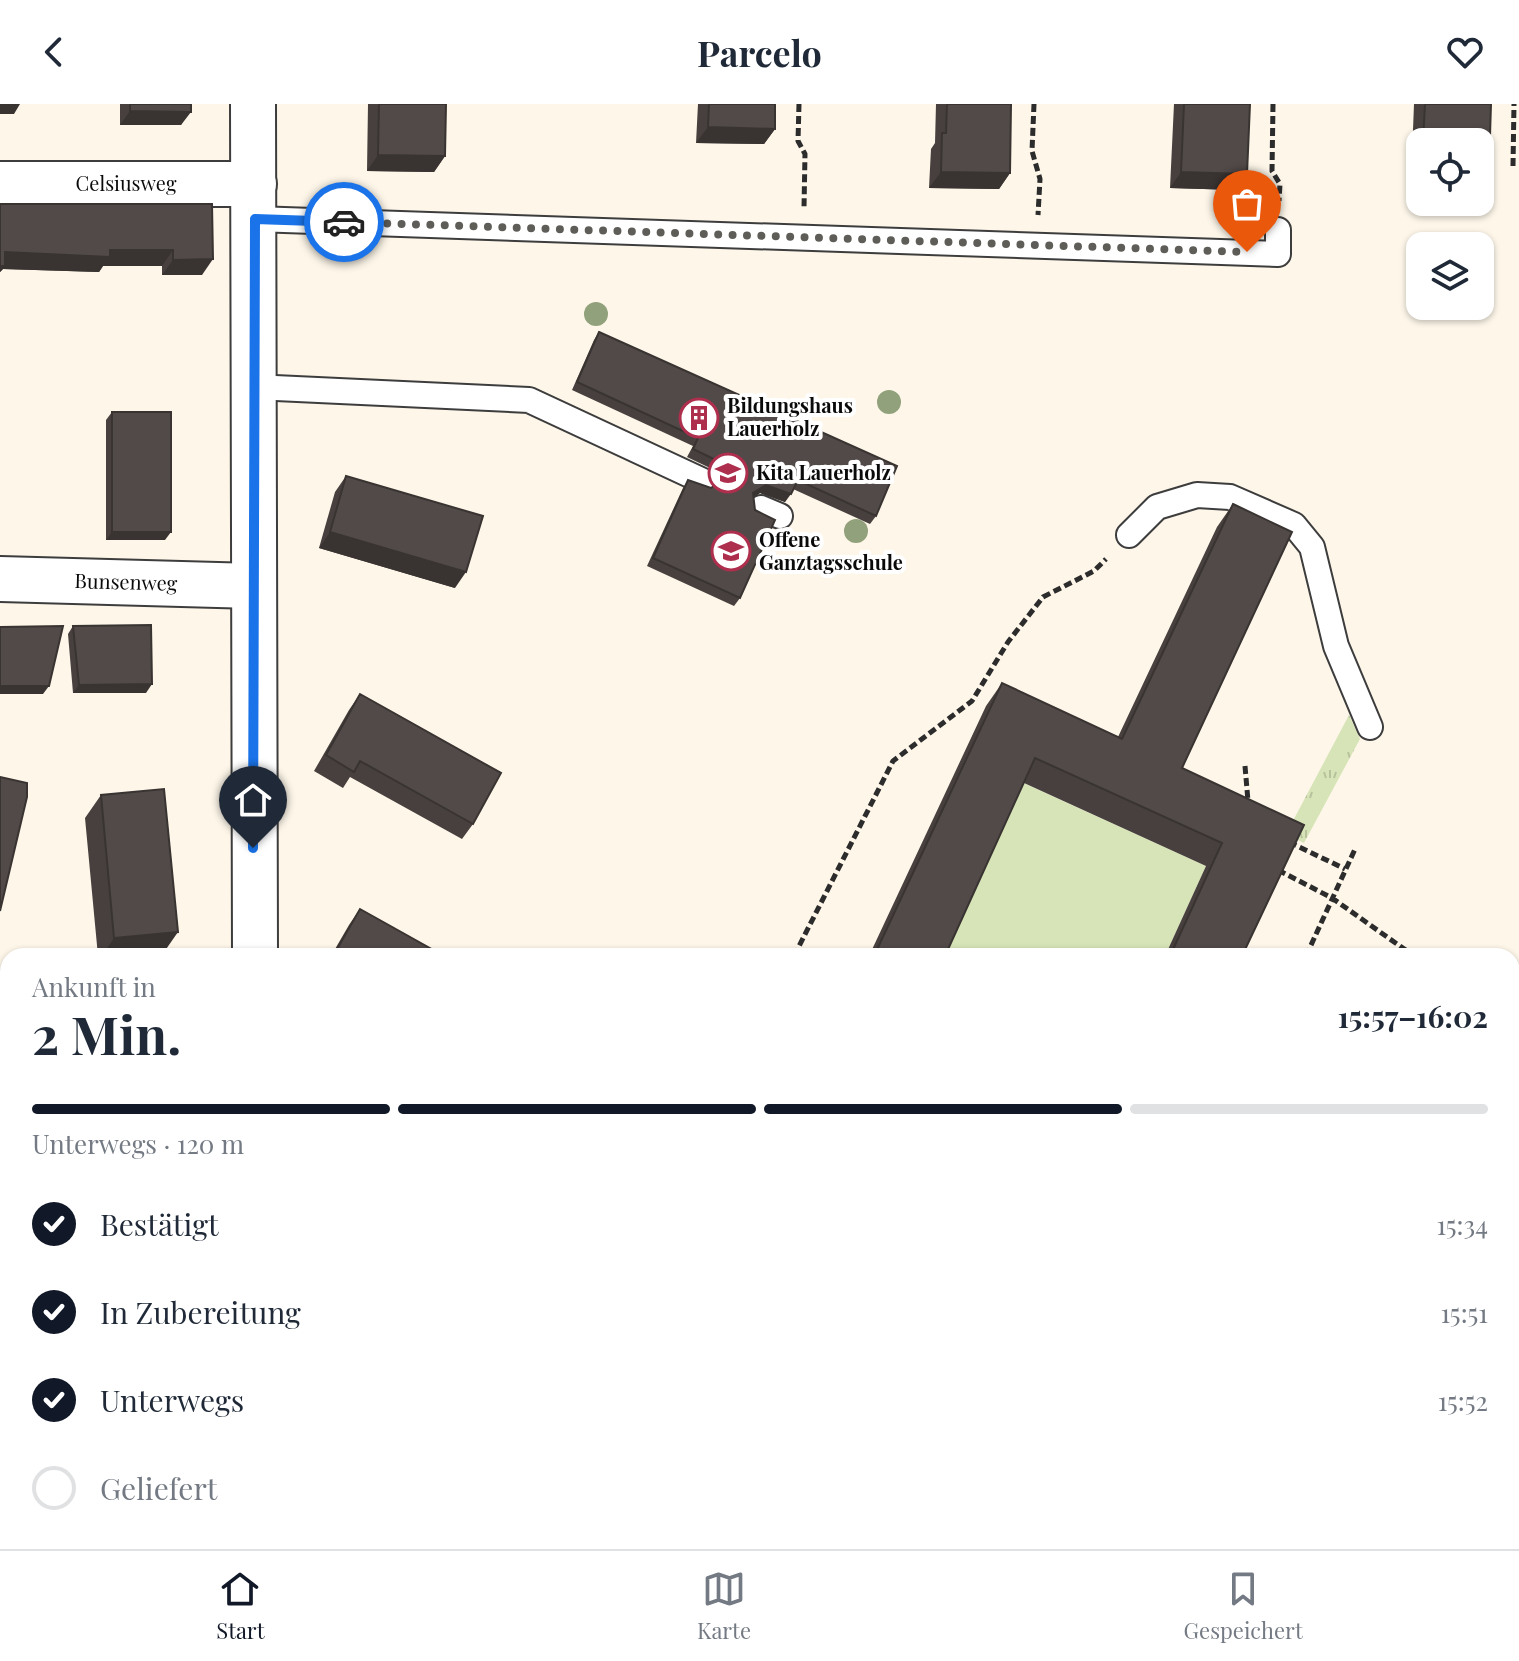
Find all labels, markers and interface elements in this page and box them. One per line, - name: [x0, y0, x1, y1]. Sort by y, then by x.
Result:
- text: Parcelo: [697, 28, 822, 76]
- icon: back: [32, 30, 76, 74]
- icon: heart: [1443, 30, 1487, 74]
- map controls: [1406, 128, 1494, 320]
- button: locate: [1406, 128, 1494, 216]
- street label: Celsiusweg: [76, 169, 177, 196]
- pin: [1213, 170, 1281, 252]
- courier: [304, 182, 384, 262]
- icon: bag: [1225, 182, 1269, 226]
- icon: car: [322, 200, 366, 244]
- button: layers: [1406, 232, 1494, 320]
- place label: Bildungshaus Lauerholz: [727, 391, 853, 441]
- building icon: Bildungshaus Lauerholz: [678, 397, 720, 439]
- school or university icon: Kita Lauerholz: [707, 452, 749, 494]
- place label: Kita Lauerholz: [756, 458, 891, 485]
- place label: Offene Ganztagsschule: [759, 525, 903, 575]
- school or university icon: Offene Ganztagsschule: [710, 530, 752, 572]
- street label: Bunsenweg: [74, 566, 178, 596]
- pin: [219, 766, 287, 848]
- icon: home: [231, 778, 275, 822]
- text: Ankunft in: [32, 969, 156, 1004]
- text: 15:57–16:02: [1337, 996, 1488, 1036]
- text: 2 Min.: [32, 999, 181, 1068]
- text: Unterwegs · 120 m: [32, 1126, 244, 1161]
- icon: check: [32, 1202, 76, 1246]
- text: Bestätigt: [100, 1204, 219, 1244]
- text: 15:34: [1436, 1207, 1488, 1242]
- icon: check: [32, 1290, 76, 1334]
- text: In Zubereitung: [100, 1292, 301, 1332]
- text: 15:51: [1441, 1295, 1488, 1330]
- icon: check: [32, 1378, 76, 1422]
- text: Unterwegs: [100, 1380, 244, 1420]
- text: 15:52: [1438, 1383, 1488, 1418]
- text: Geliefert: [100, 1468, 217, 1508]
- tab: Start: [216, 1567, 264, 1645]
- tab: Karte: [697, 1567, 751, 1645]
- tab: Gespeichert: [1184, 1567, 1303, 1645]

